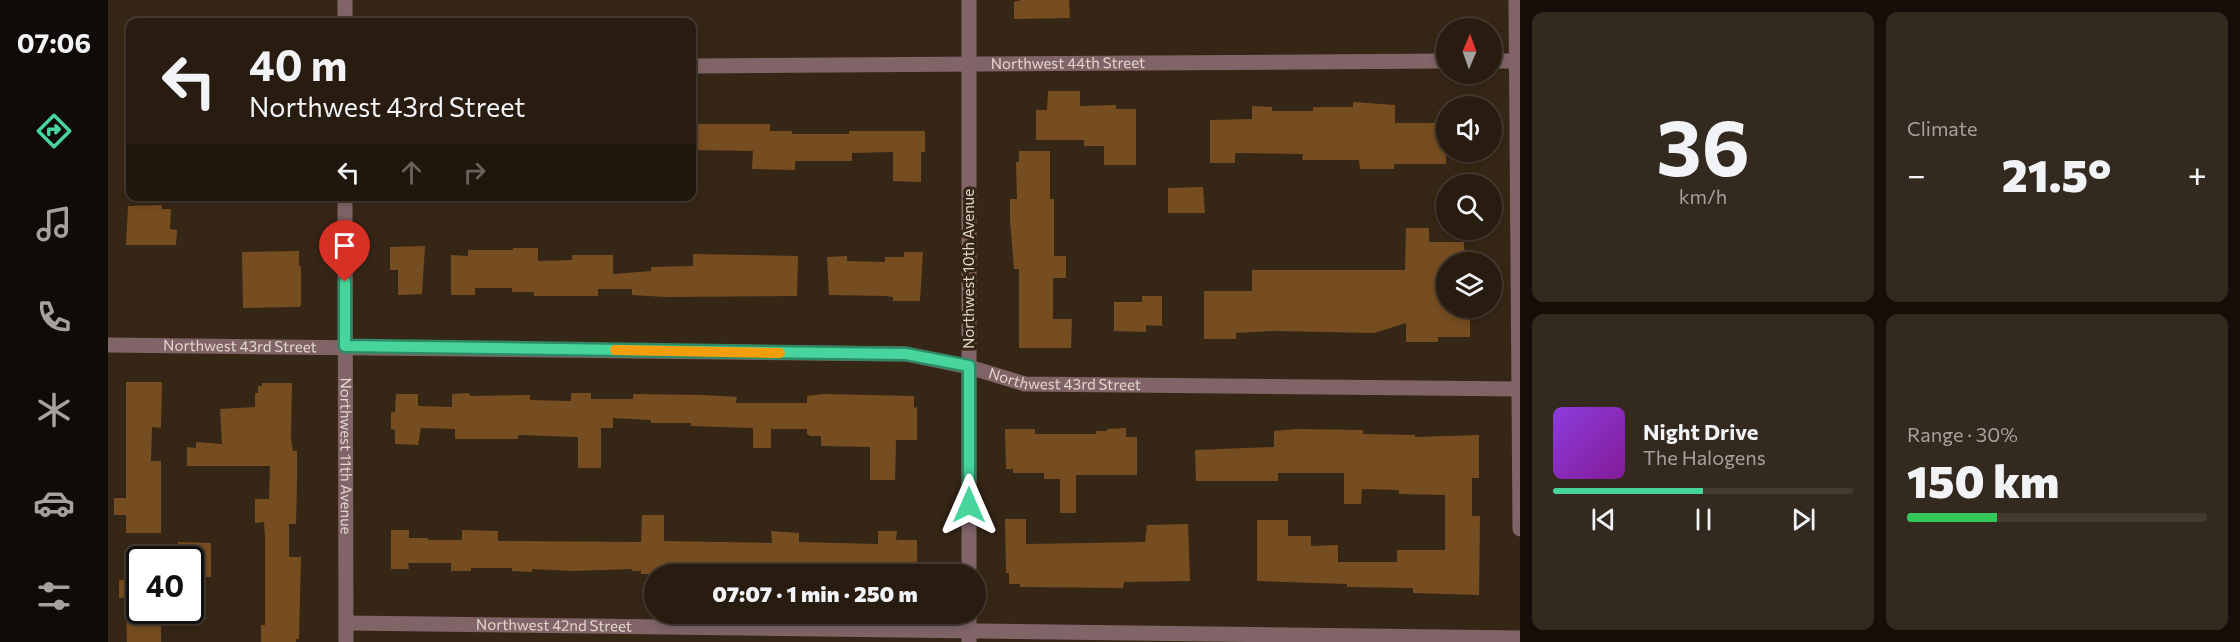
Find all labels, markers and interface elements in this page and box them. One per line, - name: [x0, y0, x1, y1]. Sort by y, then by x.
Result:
- north arrow: [1436, 18, 1502, 84]
- map controls: [1436, 18, 1502, 318]
- text: 07:06: [17, 26, 91, 59]
- text: 40 m: [249, 38, 347, 90]
- icon: left: [150, 42, 228, 120]
- street label: Northwest 44th Street: [991, 53, 1145, 72]
- text: Northwest 43rd Street: [249, 90, 525, 123]
- button: sound: [1436, 96, 1502, 162]
- text: 36: [1656, 97, 1750, 192]
- icon: directions: [33, 110, 75, 152]
- text: Climate: [1907, 116, 1977, 140]
- text: 21.5°: [2002, 146, 2112, 201]
- text: −: [1907, 153, 1926, 194]
- text: +: [2188, 153, 2207, 194]
- icon: left: [332, 156, 365, 189]
- icon: ahead: [395, 156, 428, 189]
- icon: right: [458, 156, 491, 189]
- button: search: [1436, 174, 1502, 240]
- text: km/h: [1679, 184, 1727, 208]
- street label: Northwest 10th Avenue: [959, 189, 977, 349]
- icon: music: [33, 203, 75, 245]
- pin: [319, 220, 370, 282]
- icon: arrive: [328, 229, 361, 262]
- button: layers: [1436, 252, 1502, 318]
- icon: phone: [33, 296, 75, 338]
- street label: Northwest 43rd Street: [163, 336, 317, 355]
- street label: Northwest 43rd Street: [987, 363, 1141, 393]
- street label: Northwest 11th Avenue: [337, 378, 356, 535]
- icon: climate: [33, 389, 75, 431]
- text: Night Drive: [1643, 418, 1758, 445]
- text: Range · 30%: [1907, 422, 2018, 446]
- text: The Halogens: [1643, 445, 1766, 469]
- text: 150 km: [1907, 452, 2059, 507]
- position arrow: [937, 473, 1001, 537]
- icon: car: [33, 482, 75, 524]
- icon: previous: [1587, 503, 1620, 536]
- icon: pause: [1687, 503, 1720, 536]
- icon: next: [1787, 503, 1820, 536]
- speed limit sign: 40: [126, 546, 204, 624]
- icon: filters: [33, 575, 75, 617]
- text: 07:07 · 1 min · 250 m: [712, 580, 918, 607]
- street label: Northwest 42nd Street: [476, 615, 632, 635]

